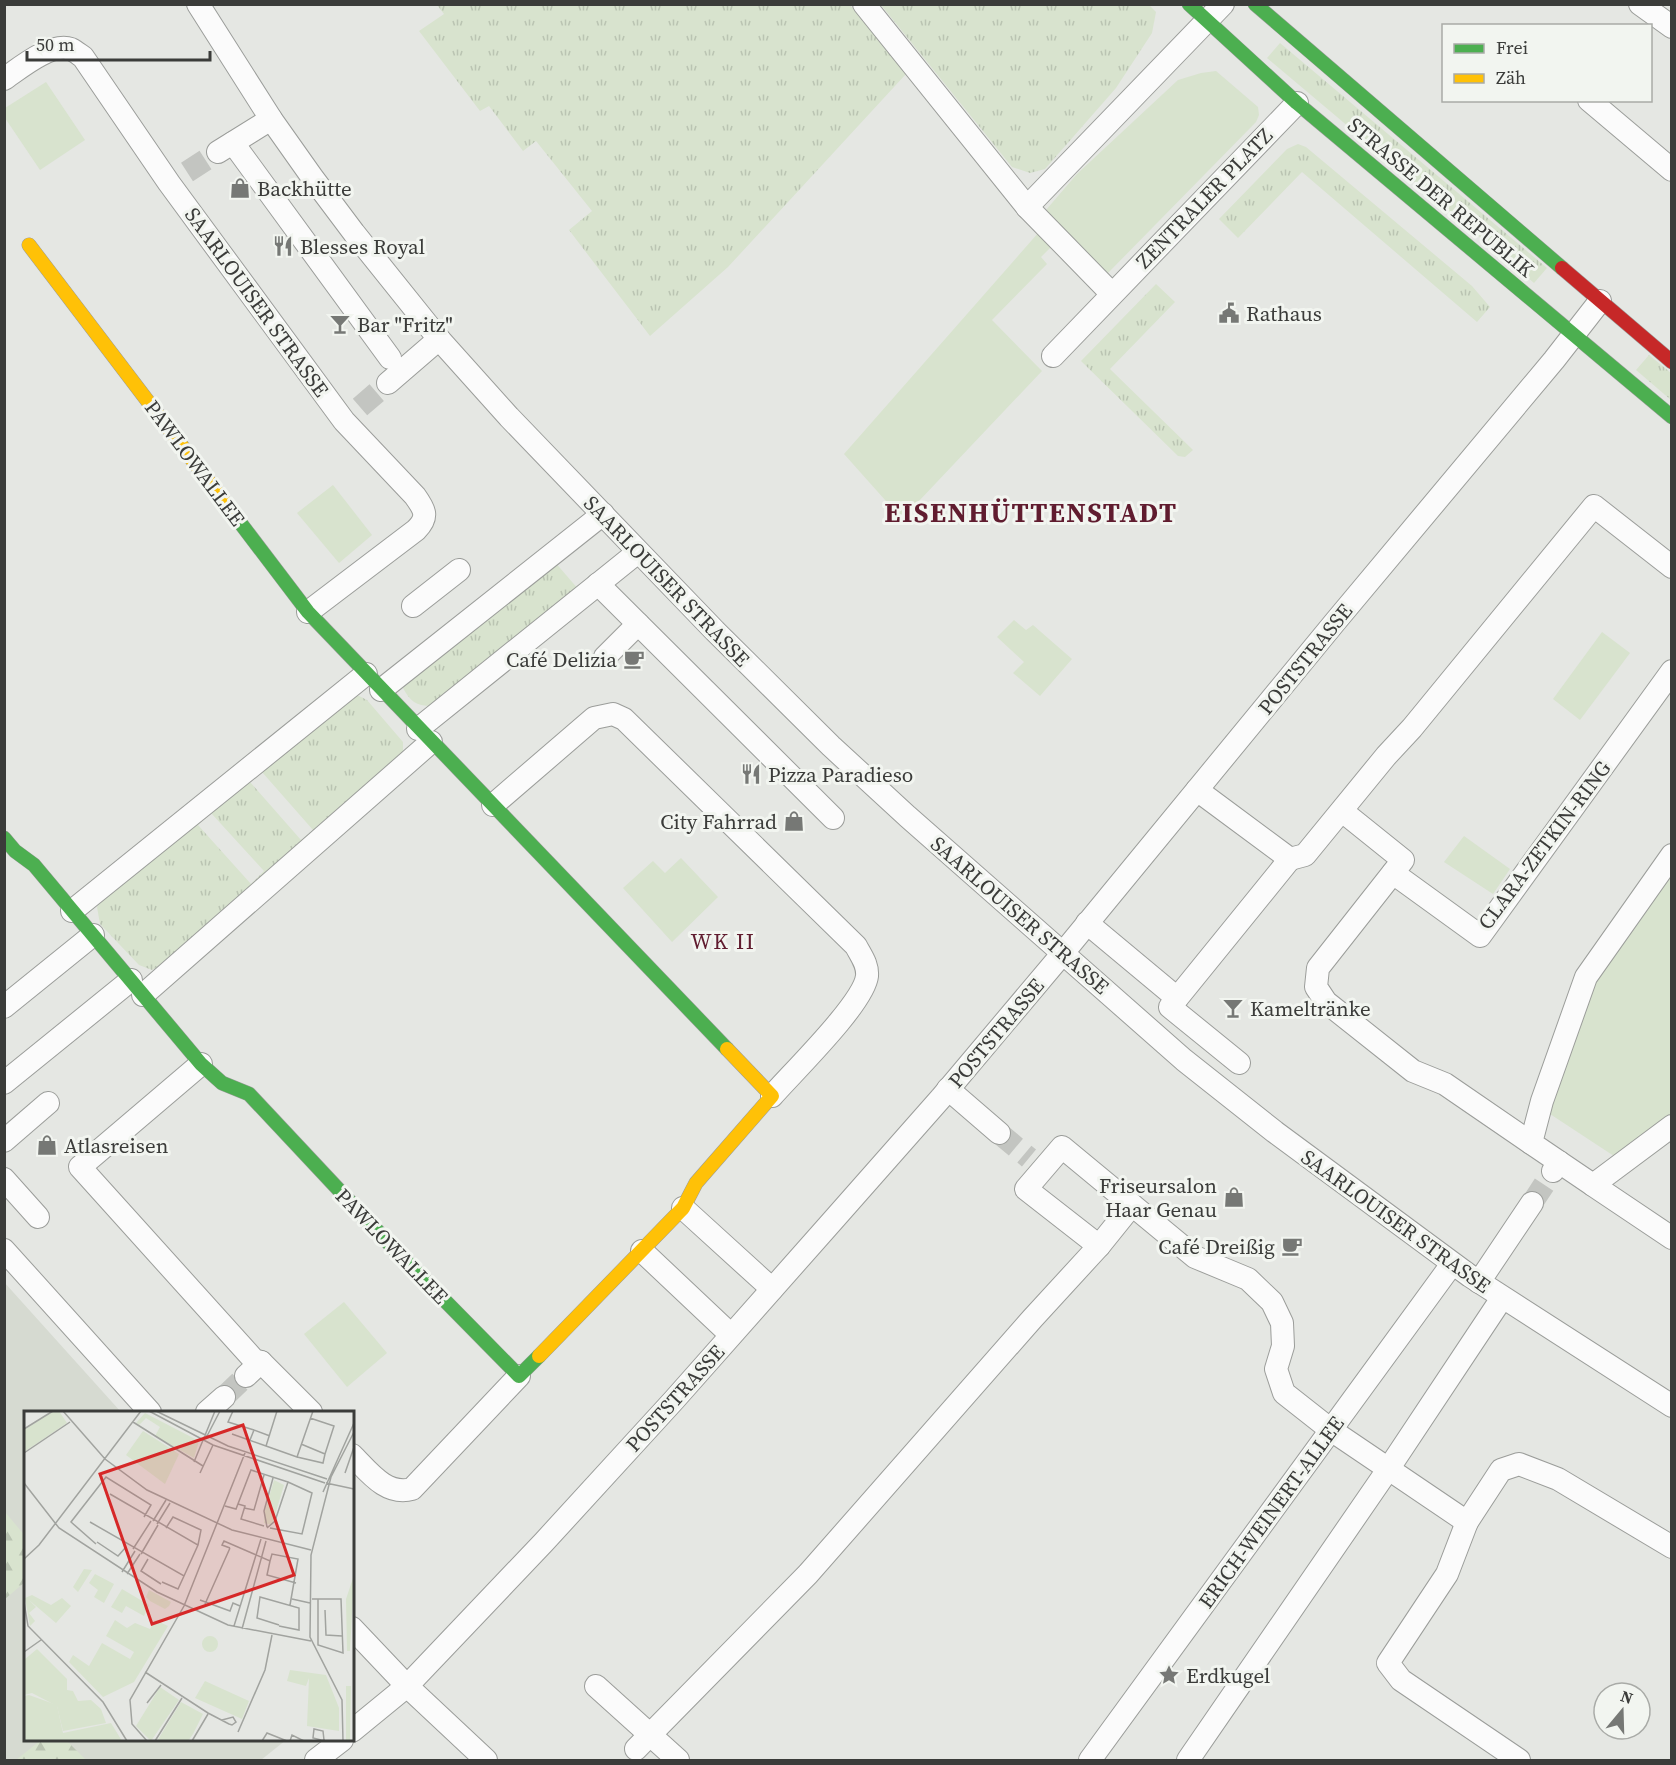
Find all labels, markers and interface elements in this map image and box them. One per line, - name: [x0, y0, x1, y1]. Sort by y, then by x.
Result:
- scale bar: [27, 24, 210, 62]
- legend: [1442, 24, 1652, 102]
- text: 50 m: [36, 32, 74, 57]
- text: Frei: [1496, 35, 1528, 60]
- text: Zäh: [1496, 65, 1526, 90]
- street label: STRASSE DER REPUBLIK: [1342, 110, 1540, 284]
- street label: ZENTRALER PLATZ: [1129, 121, 1279, 275]
- place label: Backhütte: [257, 174, 352, 203]
- shop icon: Backhütte: [228, 176, 252, 200]
- street label: SAARLOUISER STRASSE: [178, 201, 336, 403]
- place label: Blesses Royal: [300, 232, 425, 261]
- restaurant icon: Blesses Royal: [271, 234, 295, 258]
- place label: Rathaus: [1246, 299, 1322, 328]
- public building icon: Rathaus: [1217, 301, 1241, 325]
- place label: Bar "Fritz": [357, 310, 453, 339]
- bar icon: Bar "Fritz": [328, 312, 352, 336]
- street label: PAWLOWALLEE: [138, 394, 252, 532]
- street label: SAARLOUISER STRASSE: [578, 489, 756, 673]
- district label: EISENHÜTTENSTADT: [884, 494, 1178, 531]
- street label: POSTSTRASSE: [1251, 597, 1359, 721]
- place label: Café Delizia: [506, 645, 617, 674]
- cafe icon: Café Delizia: [622, 647, 646, 671]
- street label: CLARA-ZETKIN-RING: [1471, 755, 1617, 935]
- place label: Pizza Paradieso: [768, 760, 913, 789]
- restaurant icon: Pizza Paradieso: [739, 762, 763, 786]
- place label: City Fahrrad: [660, 807, 777, 836]
- shop icon: City Fahrrad: [782, 809, 806, 833]
- street label: SAARLOUISER STRASSE: [925, 829, 1115, 1001]
- district label: WK II: [691, 926, 755, 956]
- street label: POSTSTRASSE: [941, 972, 1051, 1094]
- place label: Kameltränke: [1250, 994, 1371, 1023]
- bar icon: Kameltränke: [1221, 996, 1245, 1020]
- place label: Atlasreisen: [64, 1131, 169, 1160]
- shop icon: Atlasreisen: [35, 1133, 59, 1157]
- street label: SAARLOUISER STRASSE: [1295, 1142, 1497, 1300]
- place label: Friseursalon Haar Genau: [1099, 1171, 1217, 1224]
- street label: PAWLOWALLEE: [329, 1182, 455, 1310]
- shop icon: Friseursalon Haar Genau: [1222, 1185, 1246, 1209]
- place label: Café Dreißig: [1158, 1232, 1275, 1261]
- cafe icon: Café Dreißig: [1280, 1234, 1304, 1258]
- street label: POSTSTRASSE: [619, 1338, 731, 1458]
- street label: ERICH-WEINERT-ALLEE: [1191, 1410, 1351, 1614]
- inset map: [24, 1411, 354, 1741]
- place label: Erdkugel: [1186, 1661, 1270, 1690]
- place icon: Erdkugel: [1157, 1663, 1181, 1687]
- north arrow: [1592, 1681, 1652, 1741]
- text: N: [1618, 1685, 1636, 1709]

